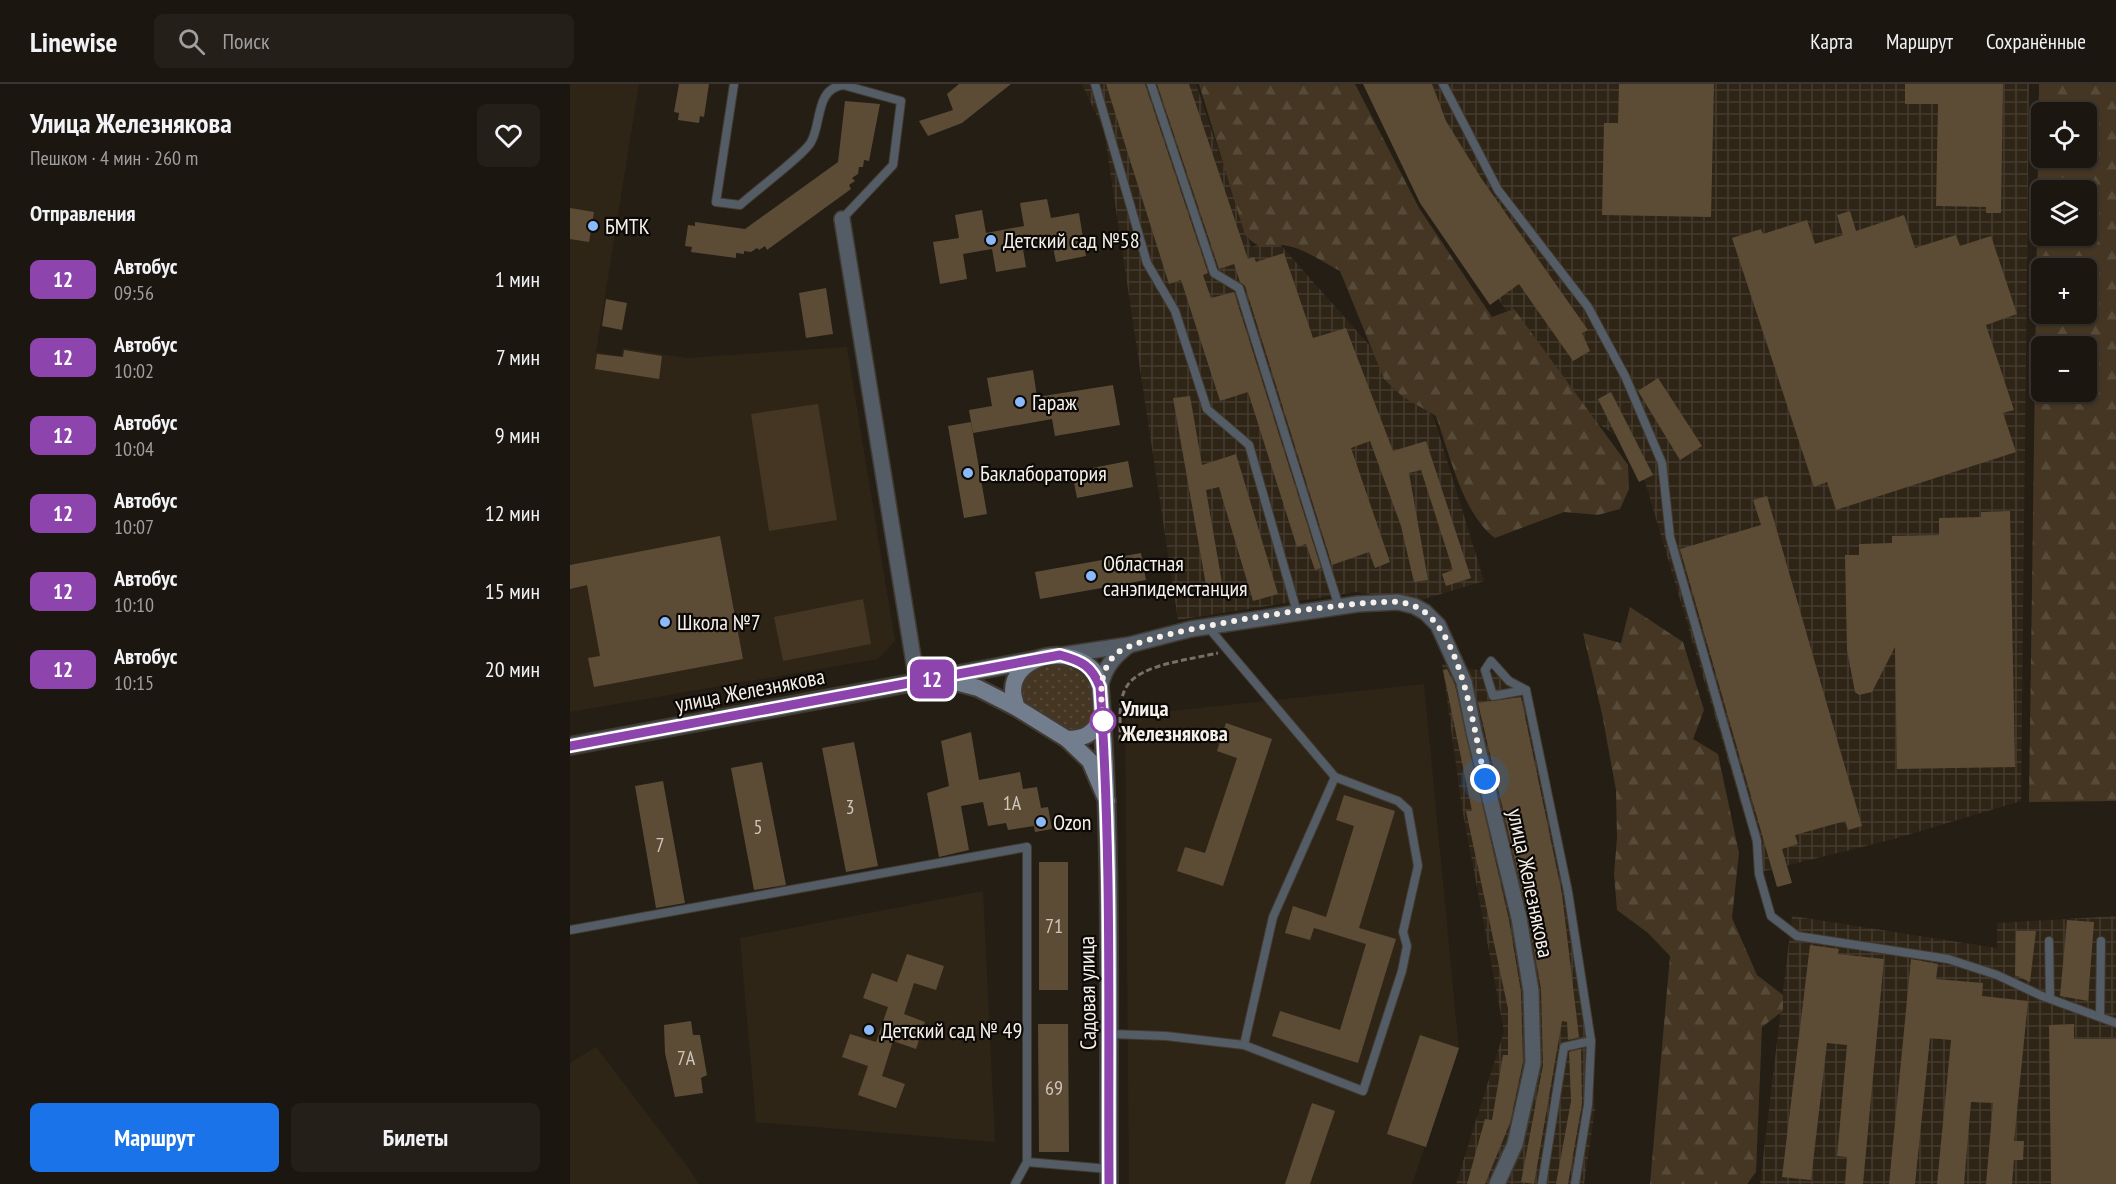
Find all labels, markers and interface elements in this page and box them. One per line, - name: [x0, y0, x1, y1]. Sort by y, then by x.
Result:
- search box: [154, 14, 574, 68]
- text: Linewise: [30, 23, 118, 60]
- icon: search: [175, 25, 208, 58]
- text: Поиск: [223, 27, 270, 55]
- text: Карта: [1810, 28, 1853, 55]
- text: Маршрут: [1886, 28, 1953, 55]
- text: Сохранённые: [1986, 28, 2086, 55]
- map controls: [2031, 102, 2097, 402]
- button: locate: [2031, 102, 2097, 168]
- text: Улица Железнякова: [30, 104, 232, 141]
- button: heart: [477, 104, 540, 167]
- text: Пешком · 4 мин · 260 m: [30, 145, 198, 171]
- button: layers: [2031, 180, 2097, 246]
- text: Отправления: [30, 199, 136, 227]
- place label: БМТК: [605, 212, 650, 240]
- marker: БМТК: [586, 219, 600, 233]
- place label: Детский сад №58: [1003, 226, 1140, 254]
- marker: Детский сад №58: [984, 233, 998, 247]
- text: Автобус: [114, 252, 177, 280]
- button: +: [2031, 258, 2097, 324]
- text: 1 мин: [495, 265, 540, 293]
- text: 12: [53, 266, 73, 293]
- text: 09:56: [114, 280, 154, 306]
- text: Автобус: [114, 330, 177, 358]
- button: −: [2031, 336, 2097, 402]
- text: 7 мин: [496, 343, 540, 371]
- text: 12: [53, 344, 73, 371]
- text: 10:02: [114, 358, 154, 384]
- place label: Гараж: [1032, 388, 1077, 416]
- marker: Гараж: [1013, 395, 1027, 409]
- text: Автобус: [114, 408, 177, 436]
- text: 9 мин: [495, 421, 540, 449]
- text: 12: [53, 422, 73, 449]
- text: 10:04: [114, 436, 154, 462]
- place label: Баклаборатория: [980, 459, 1107, 487]
- marker: Баклаборатория: [961, 466, 975, 480]
- text: Автобус: [114, 486, 177, 514]
- text: 12 мин: [485, 499, 540, 527]
- text: 12: [53, 500, 73, 527]
- text: 10:07: [114, 514, 154, 540]
- place label: Областная санэпидемстанция: [1103, 549, 1248, 602]
- text: Автобус: [114, 564, 177, 592]
- marker: Областная санэпидемстанция: [1084, 569, 1098, 583]
- text: 15 мин: [485, 577, 540, 605]
- text: 12: [53, 578, 73, 605]
- text: 10:10: [114, 592, 154, 618]
- place label: Школа №7: [677, 608, 761, 636]
- marker: Школа №7: [658, 615, 672, 629]
- text: Автобус: [114, 642, 177, 670]
- text: 20 мин: [485, 655, 540, 683]
- text: 12: [53, 656, 73, 683]
- line badge: 12: [905, 660, 959, 698]
- street label: улица Железнякова: [673, 662, 827, 718]
- text: 12: [922, 666, 942, 693]
- text: 10:15: [114, 670, 154, 696]
- place label: Улица Железнякова: [1120, 694, 1228, 747]
- marker: Улица Железнякова: [1090, 708, 1116, 734]
- your location: [1470, 764, 1500, 794]
- house number: 1А: [1003, 790, 1022, 816]
- house number: 3: [846, 794, 855, 820]
- street label: улица Железнякова: [1502, 806, 1560, 960]
- place label: Ozon: [1053, 808, 1092, 836]
- house number: 5: [754, 814, 763, 840]
- marker: Ozon: [1034, 815, 1048, 829]
- house number: 7: [656, 832, 665, 858]
- house number: 71: [1045, 913, 1063, 939]
- street label: Садовая улица: [1072, 936, 1102, 1050]
- place label: Детский сад № 49: [881, 1016, 1022, 1044]
- marker: Детский сад № 49: [862, 1023, 876, 1037]
- house number: 7А: [677, 1045, 696, 1071]
- house number: 69: [1045, 1075, 1063, 1101]
- button: Маршрут: [30, 1103, 279, 1172]
- button: Билеты: [291, 1103, 540, 1172]

